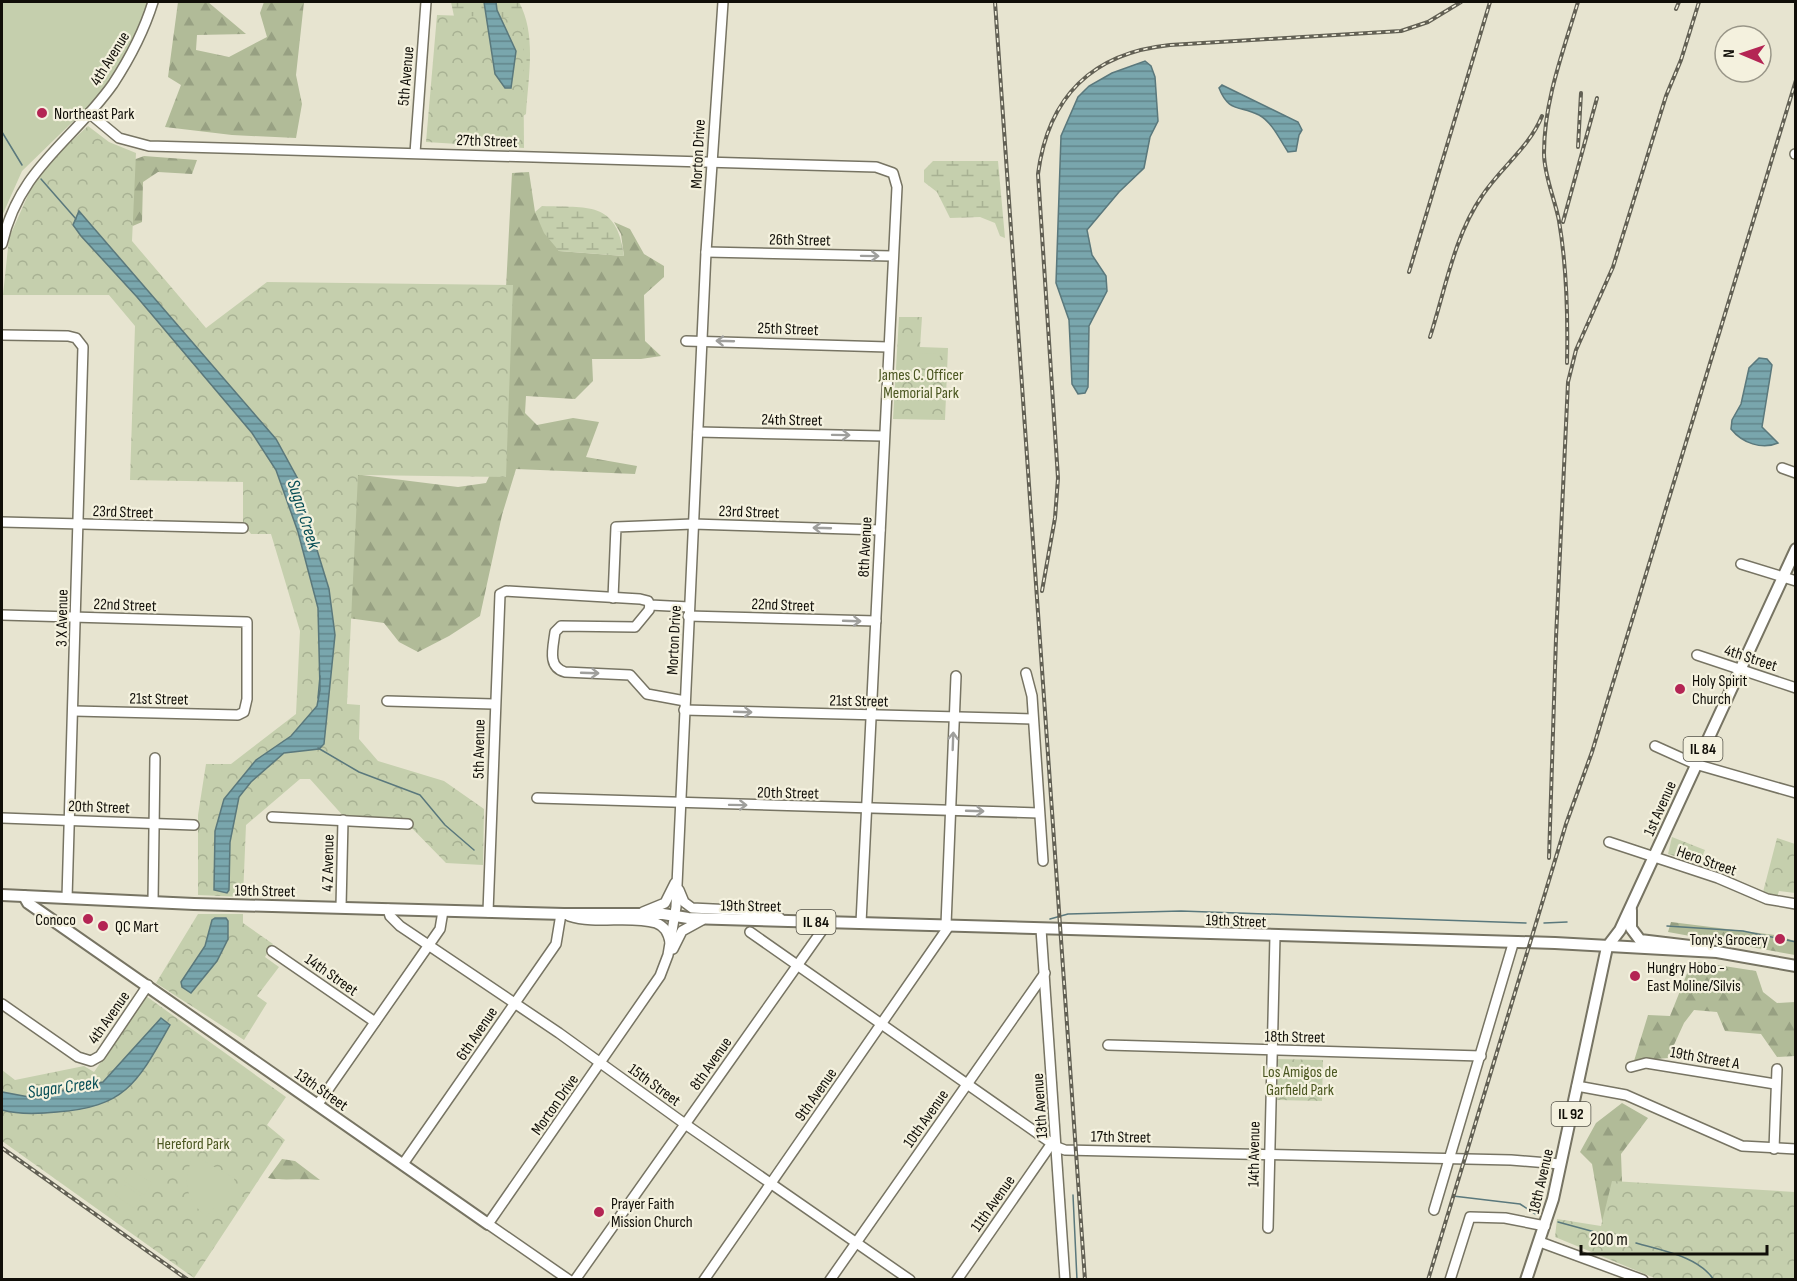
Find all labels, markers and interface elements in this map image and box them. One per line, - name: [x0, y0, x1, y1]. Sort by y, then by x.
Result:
- north arrow: [1713, 24, 1773, 84]
- street label: 4th Avenue: [86, 28, 134, 89]
- street label: 5th Avenue: [394, 46, 419, 107]
- text: N: [1720, 49, 1739, 58]
- place label: Northeast Park: [54, 105, 134, 124]
- marker: Northeast Park: [35, 106, 49, 120]
- street label: Morton Drive: [687, 119, 710, 189]
- street label: 27th Street: [456, 131, 518, 152]
- street label: 26th Street: [769, 230, 831, 251]
- one-way arrow: [859, 250, 879, 262]
- street label: 25th Street: [757, 319, 819, 340]
- one-way arrow: [715, 336, 735, 347]
- park label: James C. Officer Memorial Park: [877, 366, 964, 403]
- street label: 24th Street: [761, 410, 823, 431]
- one-way arrow: [830, 430, 850, 441]
- water label: Sugar Creek: [282, 477, 325, 553]
- street label: 23rd Street: [92, 502, 154, 523]
- street label: 23rd Street: [718, 502, 780, 523]
- street label: 8th Avenue: [854, 516, 877, 578]
- one-way arrow: [813, 523, 833, 534]
- street label: 3 X Avenue: [52, 589, 73, 647]
- street label: 22nd Street: [93, 595, 157, 616]
- street label: 22nd Street: [751, 595, 815, 616]
- street label: Morton Drive: [663, 605, 686, 675]
- one-way arrow: [841, 615, 861, 626]
- street label: 4th Street: [1722, 641, 1780, 676]
- one-way arrow: [579, 668, 599, 679]
- place label: Holy Spirit Church: [1692, 672, 1747, 709]
- marker: Holy Spirit Church: [1673, 682, 1687, 696]
- street label: 21st Street: [129, 689, 189, 710]
- street label: 21st Street: [829, 691, 889, 712]
- one-way arrow: [732, 706, 752, 717]
- street label: 5th Avenue: [469, 719, 490, 779]
- one-way arrow: [947, 732, 959, 752]
- road number: IL 84: [1684, 737, 1722, 761]
- street label: 1st Avenue: [1640, 778, 1681, 839]
- street label: 20th Street: [757, 783, 819, 804]
- street label: 20th Street: [68, 797, 130, 818]
- one-way arrow: [727, 800, 747, 811]
- one-way arrow: [964, 806, 984, 817]
- street label: 4 Z Avenue: [318, 834, 339, 892]
- street label: Hero Street: [1674, 842, 1739, 881]
- street label: 19th Street: [234, 881, 296, 902]
- street label: 19th Street: [720, 896, 782, 917]
- road number: IL 84: [796, 910, 836, 934]
- place label: Conoco: [35, 911, 76, 930]
- street label: 19th Street: [1205, 911, 1267, 932]
- marker: Conoco: [81, 912, 95, 926]
- place label: QC Mart: [115, 918, 159, 937]
- marker: QC Mart: [96, 919, 110, 933]
- place label: Tony's Grocery: [1689, 931, 1768, 950]
- marker: Tony's Grocery: [1773, 932, 1787, 946]
- street label: 14th Street: [301, 950, 361, 1000]
- place label: Hungry Hobo - East Moline/Silvis: [1647, 959, 1741, 996]
- marker: Hungry Hobo - East Moline/Silvis: [1628, 969, 1642, 983]
- street label: 4th Avenue: [84, 988, 134, 1048]
- street label: 6th Avenue: [452, 1003, 502, 1064]
- street label: 18th Street: [1264, 1027, 1326, 1048]
- street label: 8th Avenue: [686, 1034, 736, 1094]
- street label: 19th Street A: [1669, 1043, 1741, 1074]
- street label: 15th Street: [624, 1060, 684, 1111]
- park label: Los Amigos de Garfield Park: [1262, 1063, 1338, 1100]
- street label: 13th Street: [291, 1065, 351, 1115]
- street label: 9th Avenue: [791, 1065, 841, 1125]
- street label: Morton Drive: [527, 1071, 583, 1139]
- water label: Sugar Creek: [26, 1072, 101, 1103]
- street label: 13th Avenue: [1029, 1072, 1052, 1139]
- street label: 10th Avenue: [899, 1086, 953, 1151]
- road number: IL 92: [1552, 1102, 1590, 1126]
- street label: 14th Avenue: [1244, 1121, 1265, 1187]
- street label: 17th Street: [1091, 1127, 1151, 1148]
- park label: Hereford Park: [156, 1135, 230, 1154]
- street label: 18th Avenue: [1525, 1147, 1558, 1216]
- street label: 11th Avenue: [967, 1172, 1020, 1236]
- place label: Prayer Faith Mission Church: [611, 1195, 693, 1232]
- marker: Prayer Faith Mission Church: [592, 1205, 606, 1219]
- scale bar: [1581, 1218, 1767, 1256]
- text: 200 m: [1590, 1229, 1628, 1250]

